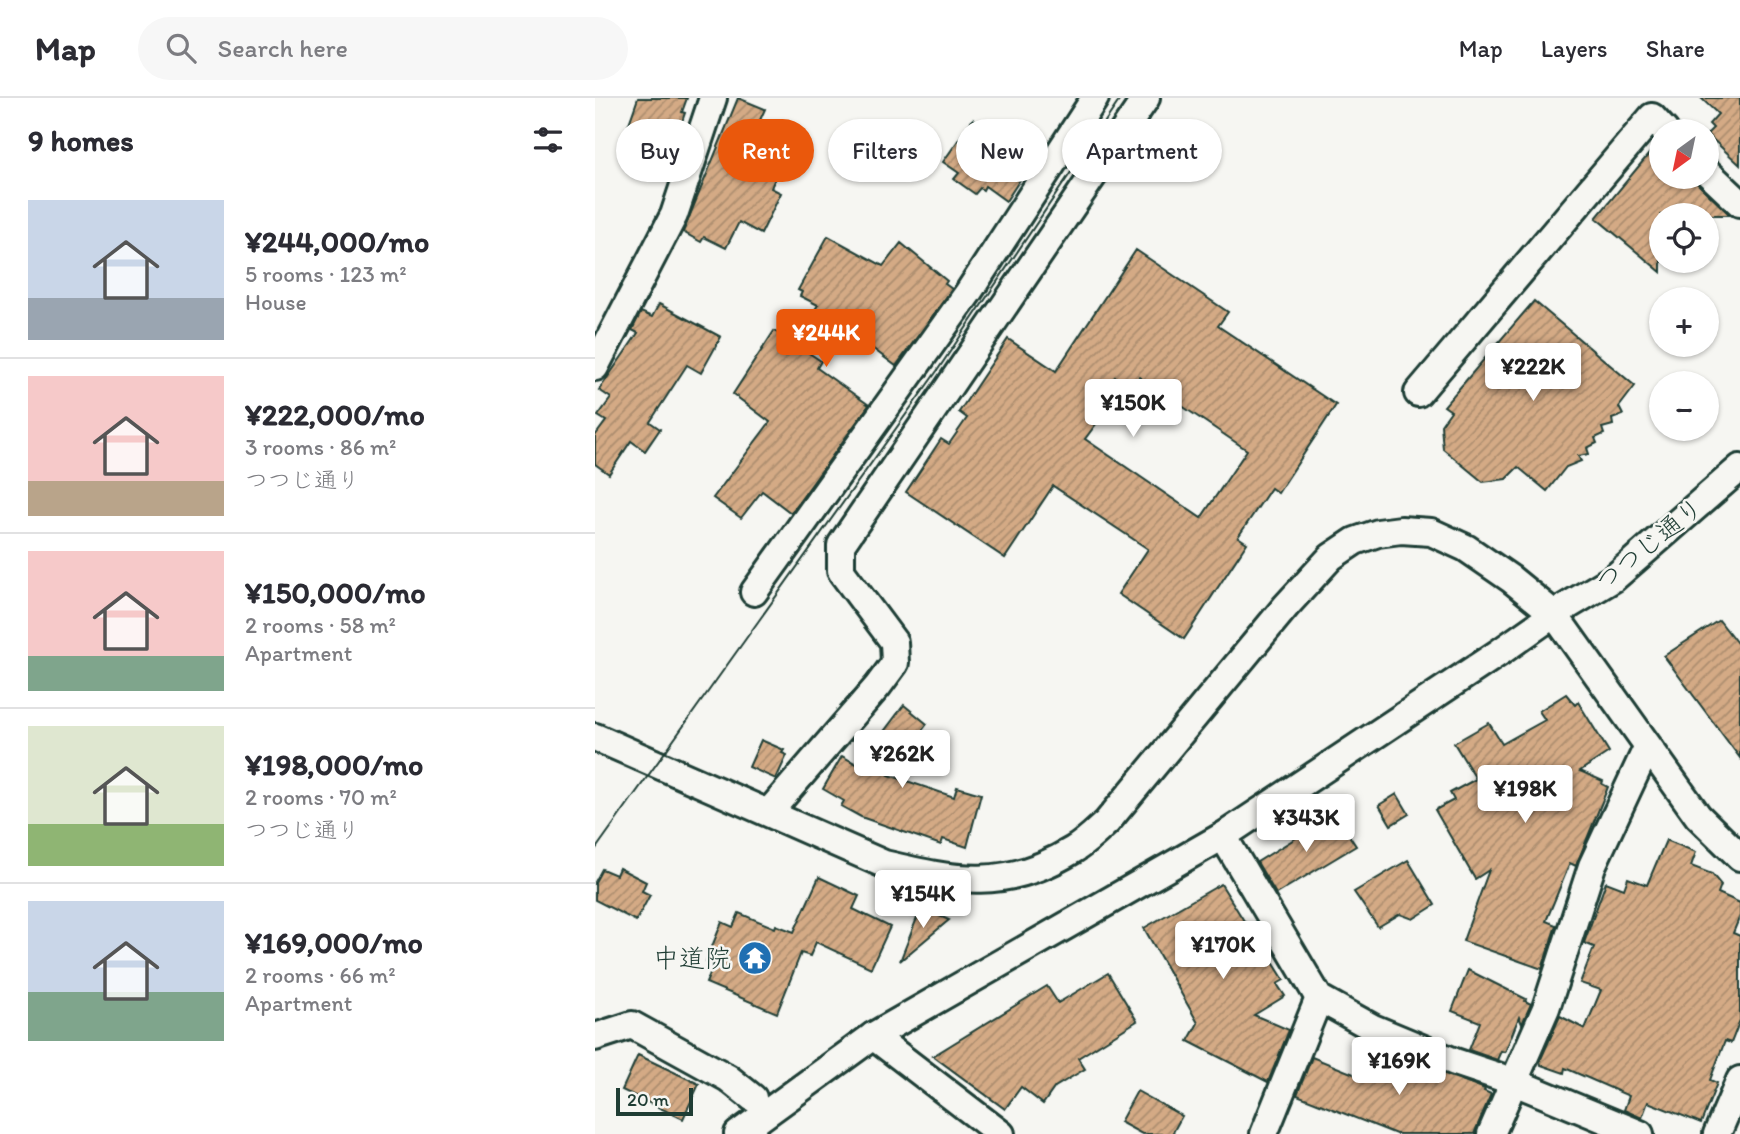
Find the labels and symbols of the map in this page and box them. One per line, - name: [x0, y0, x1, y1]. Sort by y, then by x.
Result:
- north arrow: [1649, 119, 1719, 189]
- pin: ¥244K: [777, 310, 875, 369]
- pin: ¥222K: [1484, 344, 1582, 403]
- pin: ¥150K: [1084, 380, 1182, 439]
- street label: つつじ通り: [1588, 491, 1710, 597]
- pin: ¥262K: [853, 730, 951, 790]
- pin: ¥198K: [1476, 766, 1574, 825]
- pin: ¥343K: [1257, 794, 1355, 854]
- pin: ¥154K: [874, 870, 972, 930]
- pin: ¥170K: [1174, 922, 1272, 981]
- temple icon: 中道院: [736, 939, 774, 977]
- place label: 中道院: [653, 942, 731, 974]
- pin: ¥169K: [1350, 1038, 1448, 1097]
- scale bar: [616, 1085, 693, 1117]

